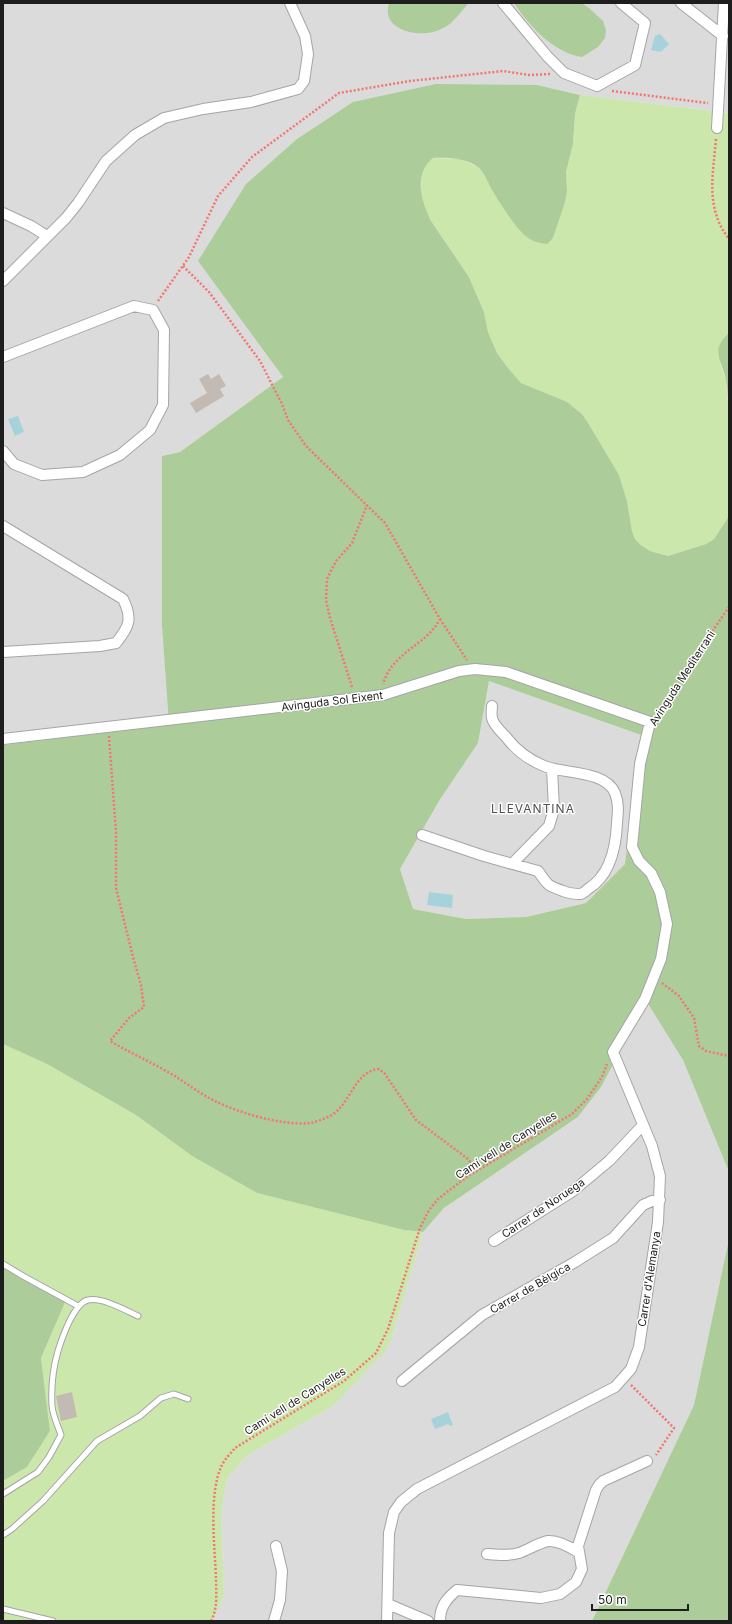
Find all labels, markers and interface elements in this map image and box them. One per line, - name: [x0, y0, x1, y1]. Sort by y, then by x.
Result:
- street label: Avinguda Mediterrani: [646, 628, 718, 728]
- street label: Avinguda Sol Eixent: [280, 688, 384, 714]
- district label: LLEVANTINA: [491, 801, 575, 816]
- street label: Camí vell de Canyelles: [453, 1108, 560, 1182]
- street label: Carrer de Noruega: [499, 1175, 587, 1241]
- street label: Carrer d'Alemanya: [635, 1230, 663, 1328]
- street label: Carrer de Bèlgica: [487, 1259, 573, 1317]
- street label: Camí vell de Canyelles: [242, 1364, 349, 1438]
- scale bar: [592, 1586, 688, 1612]
- text: 50 m: [598, 1592, 627, 1607]

